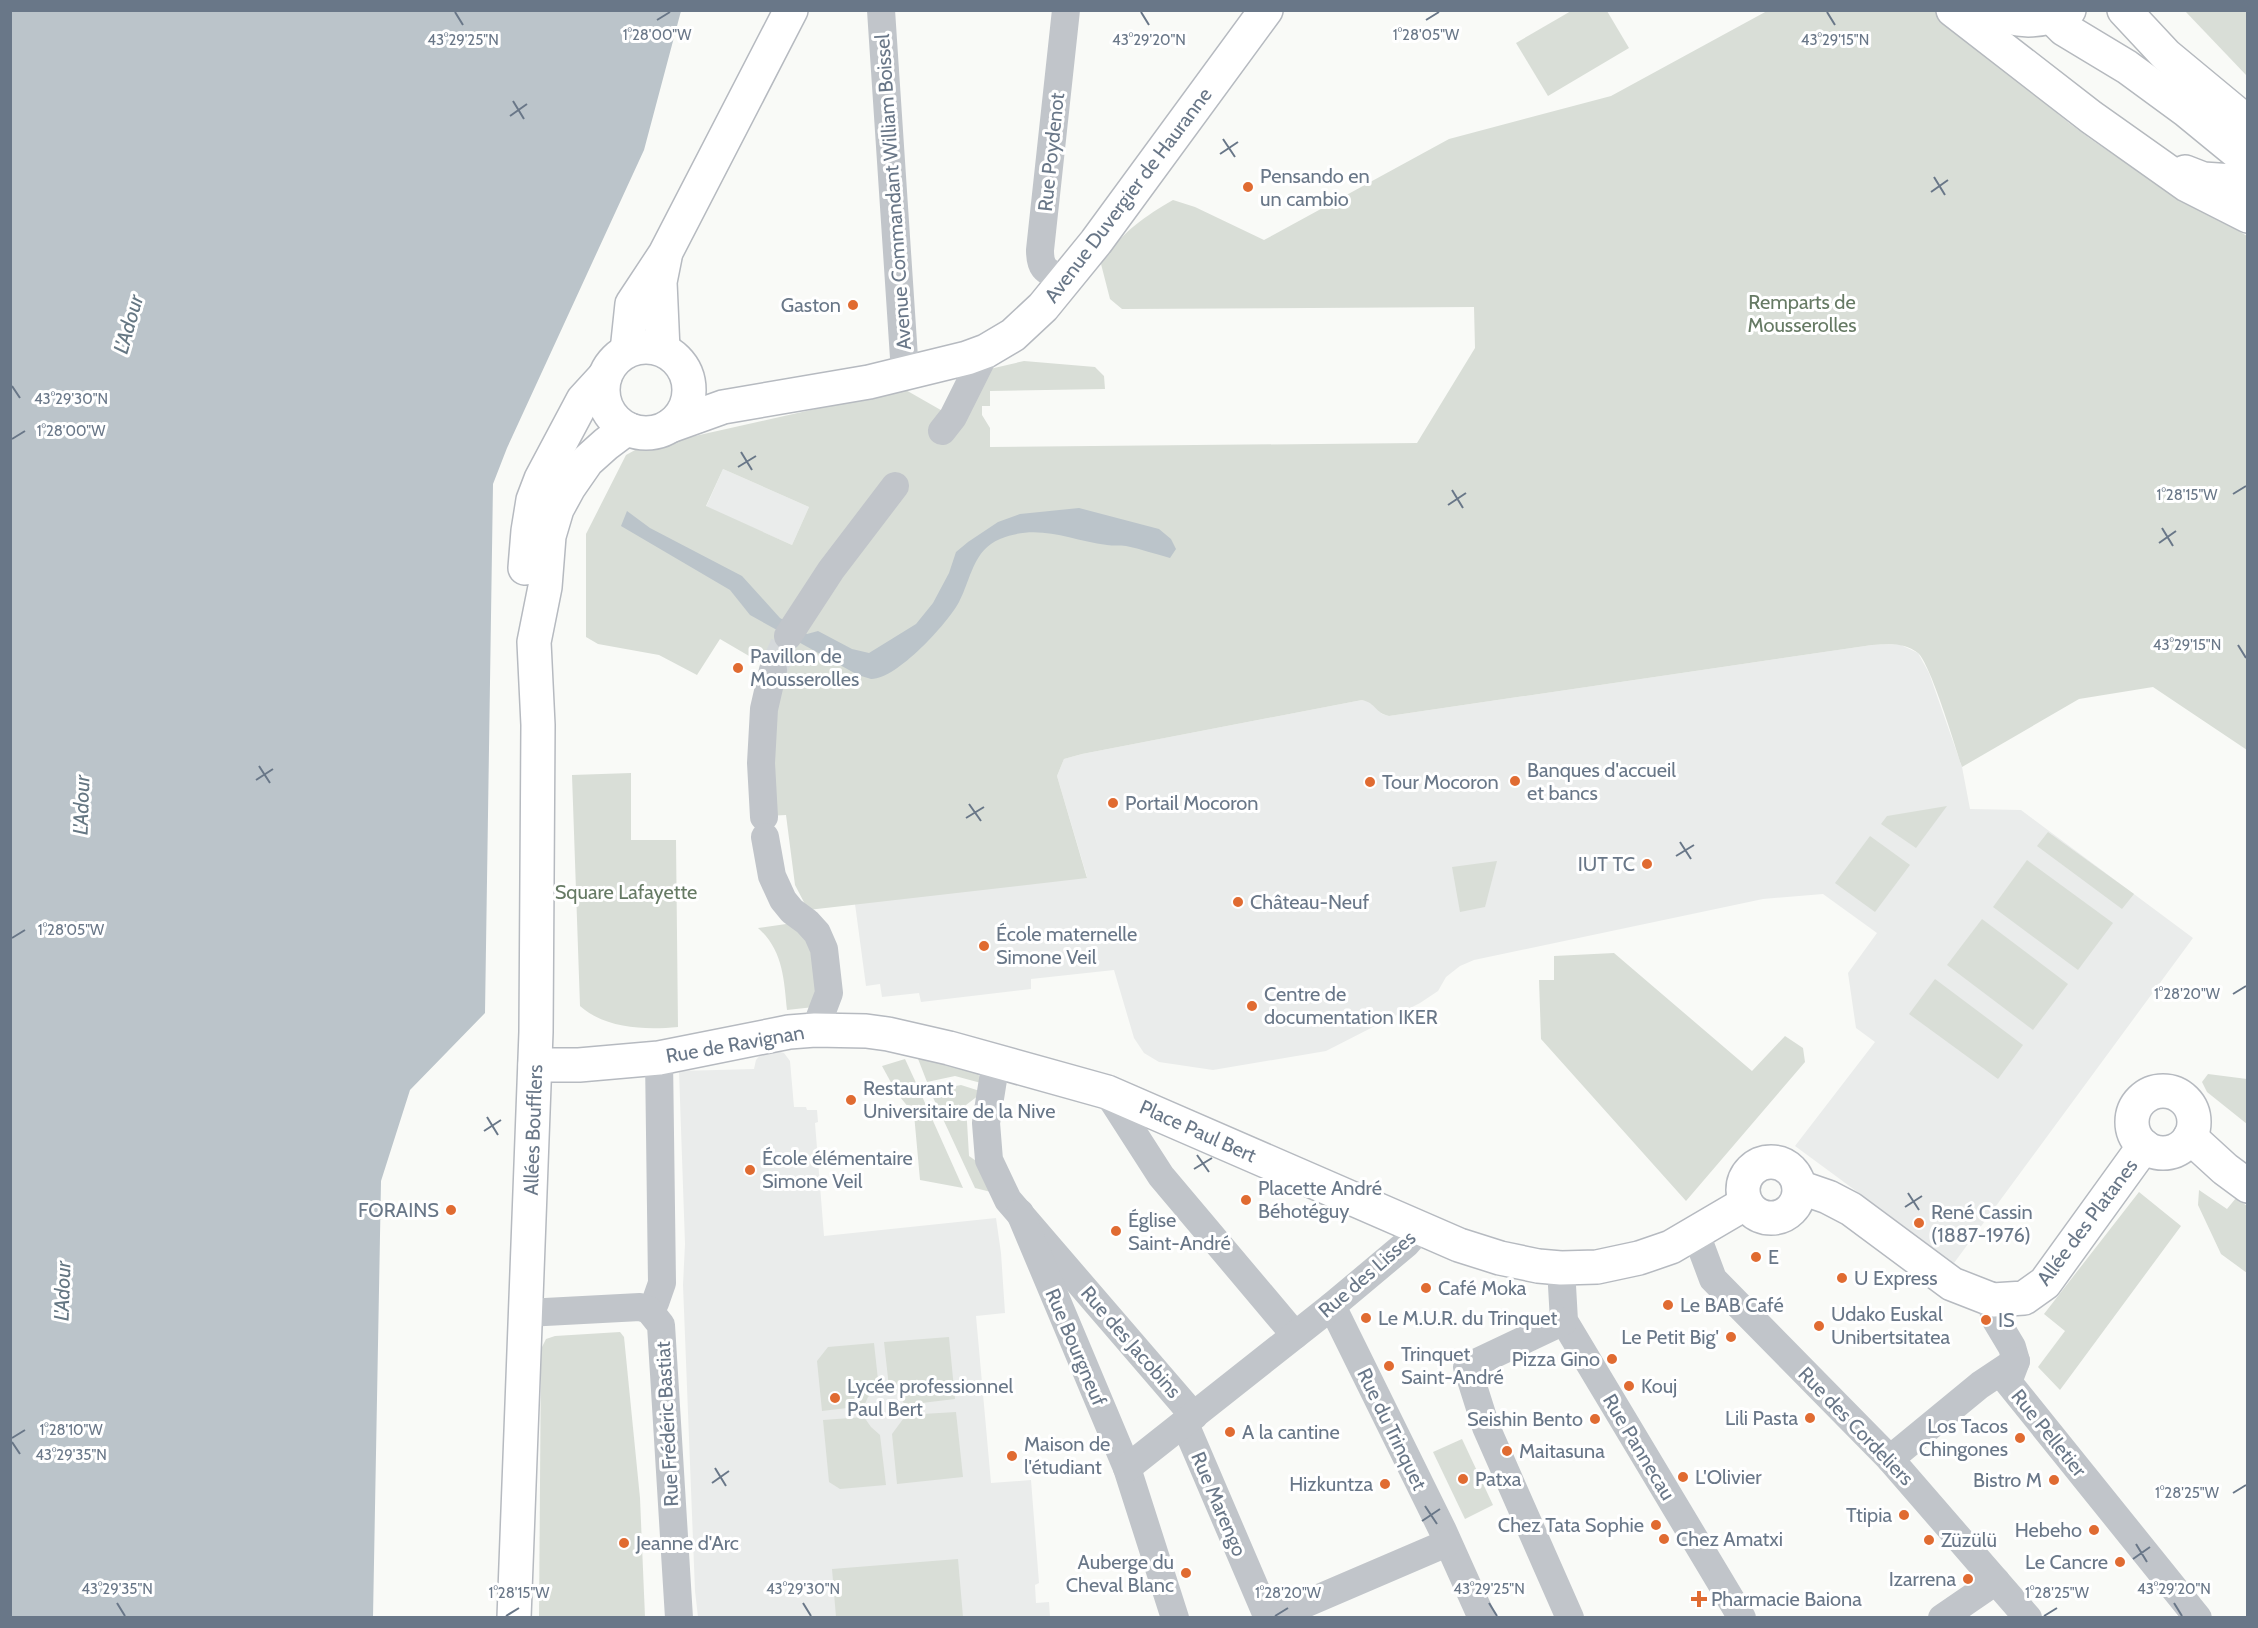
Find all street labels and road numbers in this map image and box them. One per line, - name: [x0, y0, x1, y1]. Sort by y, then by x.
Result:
- street label: Avenue Commandant William Boissel: [870, 33, 916, 351]
- street label: Avenue Duvergier de Hauranne: [1039, 83, 1217, 307]
- street label: Rue Poydenot: [1033, 91, 1069, 212]
- street label: Rue de Ravignan: [664, 1020, 806, 1068]
- street label: Allées Boufflers: [519, 1064, 547, 1196]
- street label: Place Paul Bert: [1136, 1095, 1260, 1167]
- street label: Allée des Platanes: [2032, 1154, 2142, 1290]
- street label: Rue des Lisses: [1314, 1225, 1420, 1323]
- street label: Rue des Jacobins: [1076, 1281, 1186, 1403]
- street label: Rue Bourgneuf: [1041, 1285, 1112, 1410]
- street label: Rue Frédéric Bastiat: [651, 1341, 683, 1507]
- street label: Rue des Cordeliers: [1793, 1362, 1919, 1490]
- street label: Rue du Trinquet: [1352, 1364, 1432, 1494]
- street label: Rue Pelletier: [2006, 1384, 2092, 1482]
- street label: Rue Pannecau: [1598, 1390, 1680, 1504]
- street label: Rue Marengo: [1186, 1448, 1252, 1560]

